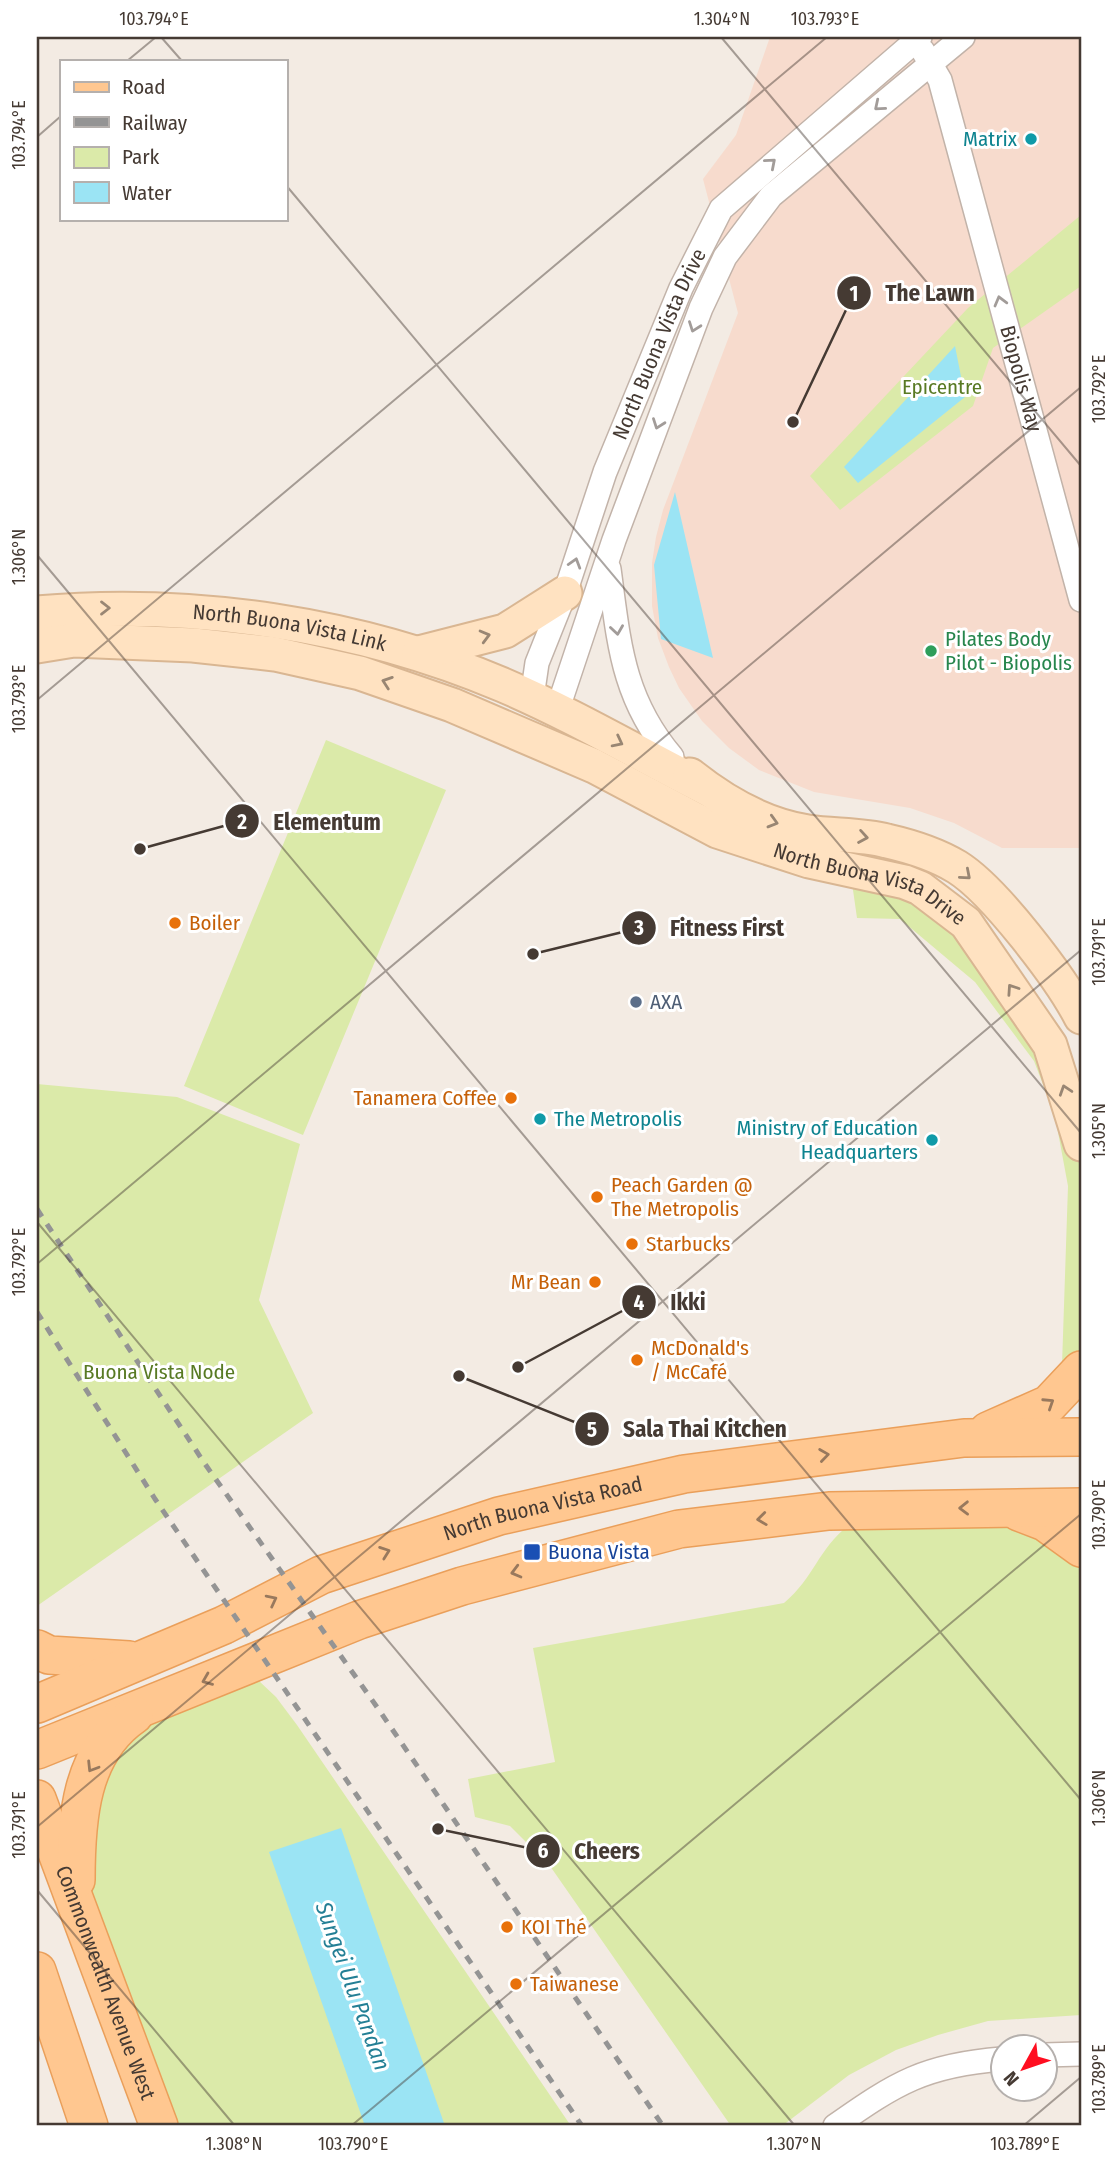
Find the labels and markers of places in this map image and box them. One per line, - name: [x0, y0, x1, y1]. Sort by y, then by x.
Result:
- place label: Matrix: [963, 126, 1018, 152]
- marker: Matrix: [1023, 131, 1039, 147]
- callout: The Lawn: [836, 271, 989, 315]
- place label: Pilates Body Pilot - Biopolis: [945, 626, 1072, 676]
- marker: Pilates Body Pilot - Biopolis: [923, 643, 939, 659]
- callout: Elementum: [224, 799, 395, 843]
- callout: Fitness First: [621, 906, 798, 950]
- place label: Boiler: [189, 910, 241, 936]
- marker: Boiler: [167, 915, 183, 931]
- place label: AXA: [650, 989, 682, 1015]
- marker: AXA: [628, 994, 644, 1010]
- place label: Tanamera Coffee: [354, 1085, 497, 1111]
- marker: Tanamera Coffee: [503, 1090, 519, 1106]
- place label: The Metropolis: [554, 1106, 682, 1132]
- marker: The Metropolis: [532, 1111, 548, 1127]
- place label: Ministry of Education Headquarters: [737, 1115, 918, 1165]
- marker: Ministry of Education Headquarters: [924, 1132, 940, 1148]
- place label: Peach Garden @ The Metropolis: [611, 1172, 753, 1222]
- marker: Peach Garden @ The Metropolis: [589, 1189, 605, 1205]
- place label: Starbucks: [646, 1231, 731, 1257]
- marker: Starbucks: [624, 1236, 640, 1252]
- place label: Mr Bean: [511, 1269, 581, 1295]
- marker: Mr Bean: [587, 1274, 603, 1290]
- callout: Ikki: [622, 1280, 720, 1324]
- place label: McDonald's / McCafé: [651, 1335, 749, 1385]
- marker: McDonald's / McCafé: [629, 1352, 645, 1368]
- callout: Sala Thai Kitchen: [574, 1407, 801, 1451]
- place label: Buona Vista: [548, 1539, 650, 1565]
- marker: Buona Vista: [522, 1542, 542, 1562]
- callout: Cheers: [526, 1829, 654, 1873]
- place label: KOI Thé: [521, 1914, 587, 1940]
- marker: KOI Thé: [499, 1919, 515, 1935]
- place label: Taiwanese: [530, 1971, 619, 1997]
- marker: Taiwanese: [508, 1976, 524, 1992]

